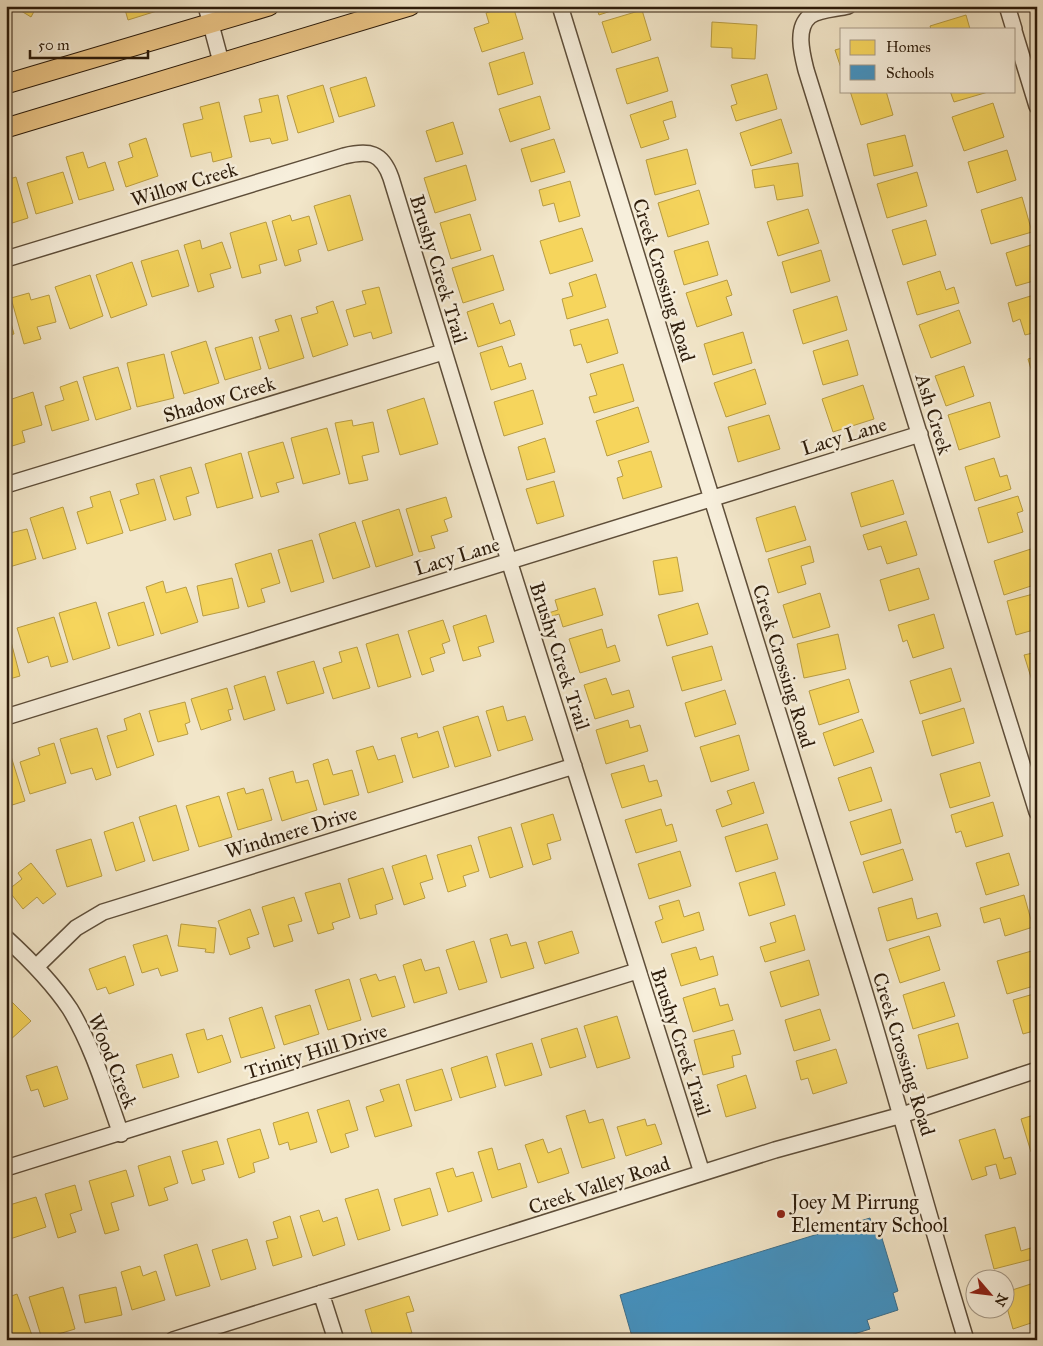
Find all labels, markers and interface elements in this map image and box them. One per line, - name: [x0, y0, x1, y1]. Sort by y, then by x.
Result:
- scale bar: [30, 28, 148, 60]
- legend: [840, 28, 1016, 92]
- text: 50 m: [38, 36, 70, 54]
- text: Homes: [886, 38, 931, 56]
- text: Schools: [886, 64, 934, 82]
- street label: Willow Creek: [128, 156, 241, 212]
- street label: Brushy Creek Trail: [405, 192, 473, 347]
- street label: Creek Crossing Road: [627, 195, 700, 365]
- street label: Shadow Creek: [160, 370, 278, 427]
- street label: Ash Creek: [910, 370, 958, 458]
- street label: Lacy Lane: [799, 412, 889, 460]
- street label: Lacy Lane: [412, 532, 502, 580]
- street label: Brushy Creek Trail: [525, 579, 595, 734]
- street label: Creek Crossing Road: [747, 581, 820, 751]
- street label: Windmere Drive: [222, 801, 360, 863]
- street label: Brushy Creek Trail: [646, 965, 716, 1120]
- street label: Creek Crossing Road: [867, 969, 940, 1139]
- street label: Wood Creek: [83, 1010, 143, 1112]
- street label: Trinity Hill Drive: [242, 1018, 390, 1084]
- street label: Creek Valley Road: [525, 1151, 673, 1219]
- place label: Joey M Pirrung Elementary School: [789, 1190, 949, 1237]
- marker: Joey M Pirrung Elementary School: [775, 1208, 787, 1220]
- north arrow: [966, 1268, 1016, 1318]
- text: N: [991, 1291, 1011, 1309]

